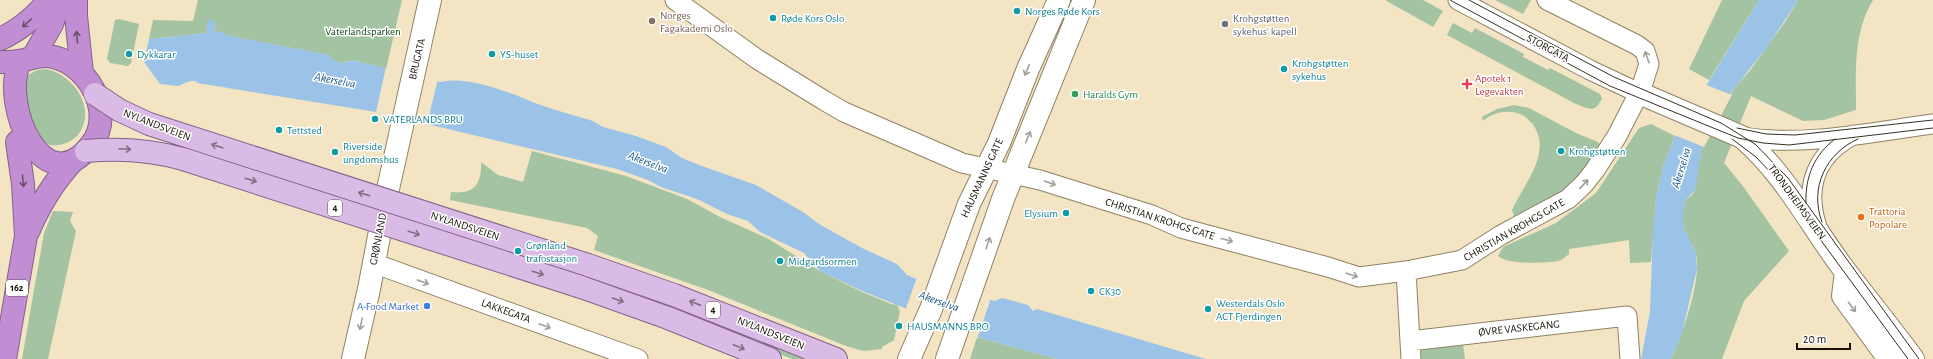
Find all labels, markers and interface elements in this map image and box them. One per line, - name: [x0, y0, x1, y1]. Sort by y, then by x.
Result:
- marker: Norges Røde Kors: [1012, 6, 1022, 16]
- place label: Norges Røde Kors: [1025, 6, 1100, 17]
- place label: Norges Fagakademi Oslo: [660, 10, 733, 34]
- marker: Røde Kors Oslo: [768, 13, 778, 23]
- place label: Røde Kors Oslo: [781, 13, 844, 24]
- place label: Krohgstøtten sykehus' kapell: [1233, 13, 1297, 37]
- marker: Norges Fagakademi Oslo: [647, 16, 657, 26]
- one-way arrow: [22, 18, 32, 28]
- marker: Krohgstøtten sykehus' kapell: [1220, 19, 1230, 29]
- park label: Vaterlandsparken: [325, 26, 401, 37]
- one-way arrow: [74, 31, 81, 44]
- street label: STORGATA: [1525, 32, 1572, 64]
- street label: BRUGATA: [407, 37, 427, 81]
- marker: Dykkarar: [124, 49, 134, 59]
- place label: Dykkarar: [137, 49, 176, 60]
- marker: YS-huset: [487, 49, 497, 59]
- place label: YS-huset: [500, 49, 539, 60]
- one-way arrow: [1642, 51, 1650, 63]
- place label: Krohgstøtten sykehus: [1292, 58, 1348, 82]
- one-way arrow: [1023, 64, 1030, 76]
- marker: Krohgstøtten sykehus: [1279, 64, 1289, 74]
- water label: Akerselva: [312, 70, 357, 90]
- place label: Apotek 1 Legevakten: [1475, 73, 1524, 97]
- marker: Apotek 1 Legevakten: [1462, 79, 1472, 89]
- marker: Haralds Gym: [1070, 89, 1080, 99]
- place label: Haralds Gym: [1083, 89, 1138, 100]
- street label: NYLANDSVEIEN: [122, 107, 192, 143]
- marker: VATERLANDS BRU: [370, 114, 380, 124]
- place label: VATERLANDS BRU: [383, 114, 463, 125]
- marker: Tettsted: [274, 125, 284, 135]
- place label: Tettsted: [287, 125, 322, 136]
- one-way arrow: [1024, 131, 1032, 143]
- street label: HAUSMANNS GATE: [959, 136, 1005, 219]
- place label: Riverside ungdomshus: [343, 141, 399, 165]
- one-way arrow: [210, 142, 223, 149]
- one-way arrow: [118, 146, 131, 153]
- marker: Krohgstøtten: [1556, 146, 1566, 156]
- place label: Krohgstøtten: [1569, 146, 1625, 157]
- water label: Akerselva: [1669, 146, 1693, 191]
- marker: Riverside ungdomshus: [330, 147, 340, 157]
- water label: Akerselva: [626, 149, 670, 175]
- street label: TRONDHEIMSVEIEN: [1766, 162, 1828, 242]
- one-way arrow: [19, 174, 26, 187]
- one-way arrow: [244, 177, 257, 184]
- one-way arrow: [1579, 179, 1588, 189]
- one-way arrow: [1044, 180, 1057, 187]
- one-way arrow: [358, 190, 371, 197]
- street label: CHRISTIAN KROHGS GATE: [1104, 196, 1217, 242]
- street label: CHRISTIAN KROHGS GATE: [1462, 196, 1567, 263]
- road number: 4: [328, 200, 342, 216]
- place label: Trattoria Popolare: [1869, 206, 1907, 230]
- place label: Elysium: [1024, 208, 1058, 219]
- marker: Elysium: [1061, 208, 1071, 218]
- street label: NYLANDSVEIEN: [429, 210, 501, 242]
- street label: GRØNLAND: [368, 212, 388, 266]
- marker: Trattoria Popolare: [1856, 212, 1866, 222]
- one-way arrow: [408, 230, 421, 237]
- one-way arrow: [1220, 237, 1233, 245]
- one-way arrow: [984, 238, 992, 250]
- place label: Grønland trafostasjon: [526, 240, 577, 264]
- marker: Grønland trafostasjon: [513, 246, 523, 256]
- marker: Midgardsormen: [775, 256, 785, 266]
- place label: Midgardsormen: [788, 256, 857, 267]
- one-way arrow: [532, 270, 545, 277]
- one-way arrow: [1346, 272, 1359, 279]
- one-way arrow: [417, 278, 429, 286]
- road number: 162: [6, 280, 28, 296]
- marker: CK30: [1086, 286, 1096, 296]
- place label: CK30: [1099, 286, 1121, 297]
- water label: Akerselva: [916, 288, 961, 314]
- one-way arrow: [611, 296, 623, 304]
- street label: LAKKEGATA: [480, 297, 533, 325]
- place label: Westerdals Oslo ACT Fjerdingen: [1216, 298, 1285, 322]
- one-way arrow: [690, 299, 702, 307]
- place label: A-Food Market: [357, 301, 419, 312]
- marker: A-Food Market: [422, 301, 432, 311]
- road number: 4: [706, 302, 720, 318]
- one-way arrow: [1848, 302, 1856, 313]
- marker: Westerdals Oslo ACT Fjerdingen: [1203, 304, 1213, 314]
- street label: NYLANDSVEIEN: [736, 315, 806, 351]
- one-way arrow: [356, 317, 364, 330]
- street label: ØVRE VASKEGANG: [1478, 318, 1560, 338]
- marker: HAUSMANNS BRO: [894, 321, 904, 331]
- place label: HAUSMANNS BRO: [907, 321, 989, 332]
- one-way arrow: [539, 322, 551, 330]
- scale bar: [1797, 325, 1850, 351]
- text: 20 m: [1803, 333, 1826, 345]
- one-way arrow: [733, 343, 745, 351]

